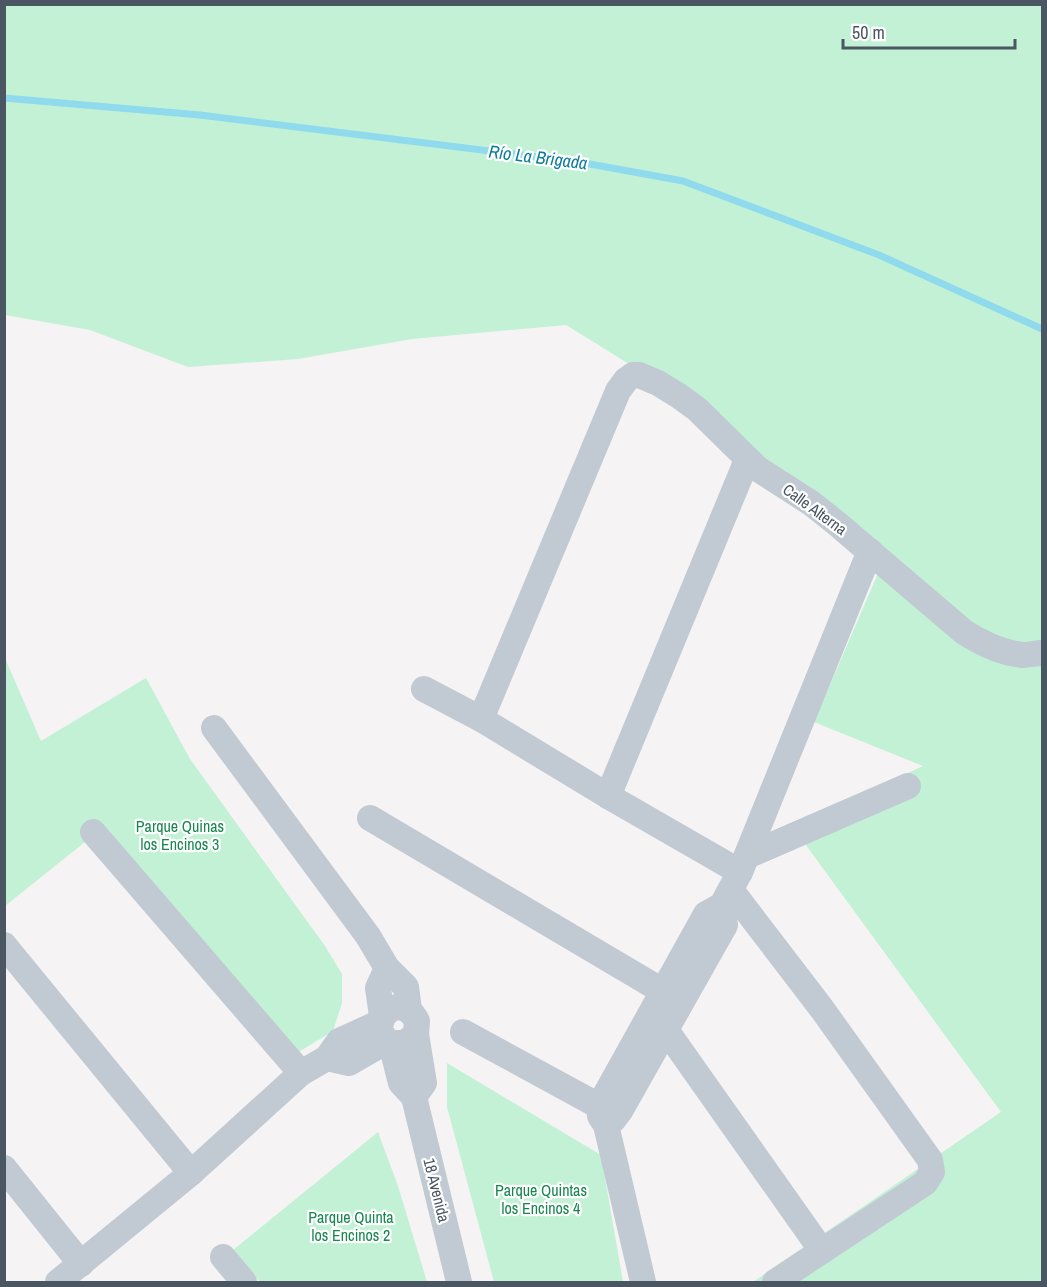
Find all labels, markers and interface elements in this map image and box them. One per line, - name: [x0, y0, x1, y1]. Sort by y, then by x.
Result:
- scale bar: [843, 12, 1016, 50]
- text: 50 m: [852, 20, 885, 45]
- water label: Río La Brigada: [487, 139, 589, 175]
- street label: Calle Alterna: [778, 478, 852, 540]
- park label: Parque Quinas los Encinos 3: [136, 815, 224, 855]
- street label: 18 Avenida: [418, 1156, 456, 1225]
- park label: Parque Quintas los Encinos 4: [495, 1179, 587, 1219]
- park label: Parque Quinta los Encinos 2: [308, 1206, 394, 1246]

